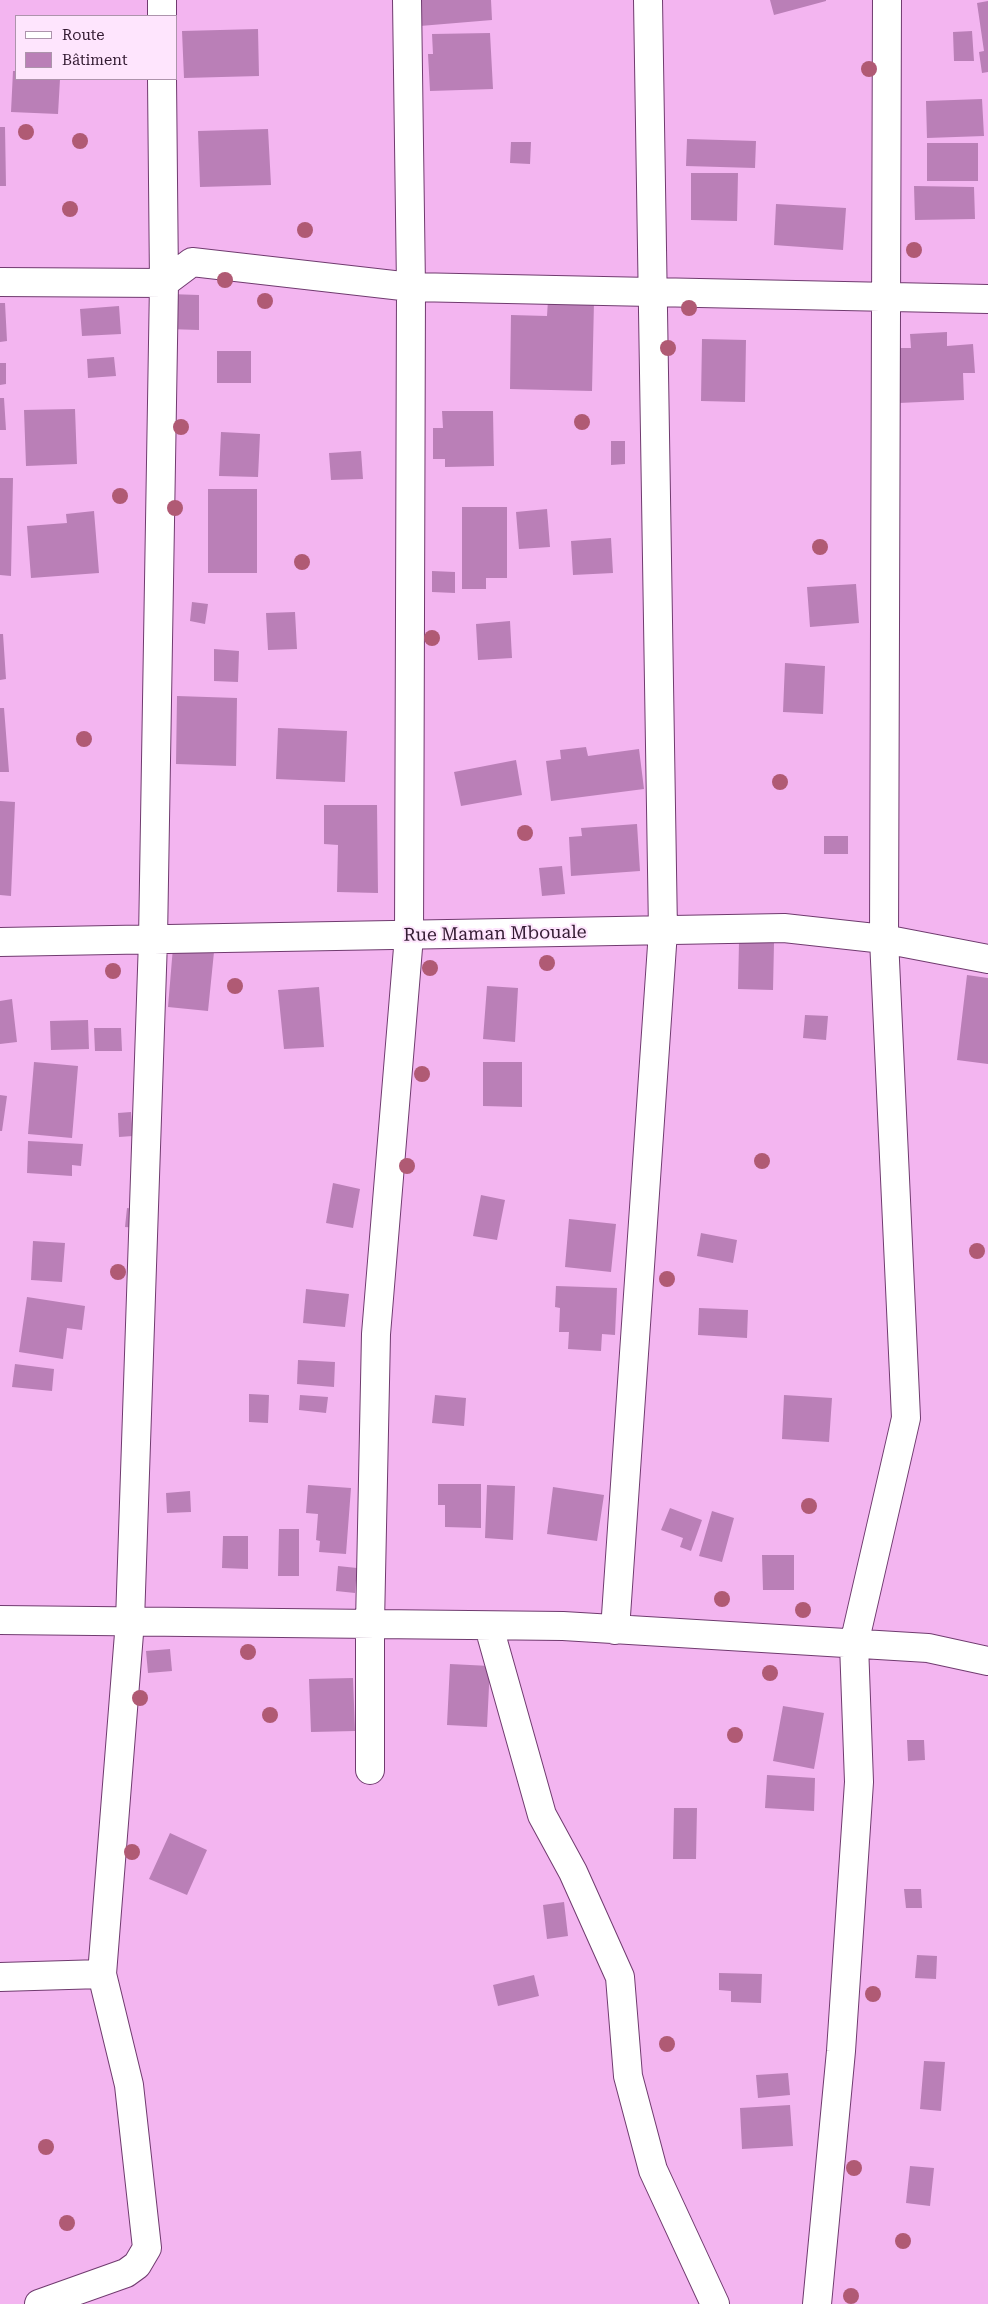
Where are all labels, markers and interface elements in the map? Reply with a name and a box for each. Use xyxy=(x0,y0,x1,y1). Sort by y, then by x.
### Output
legend xyxy=(15,15,178,80)
text: Route xyxy=(62,26,104,44)
text: Bâtiment xyxy=(62,51,128,69)
street label: Rue Maman Mbouale xyxy=(403,922,587,946)

